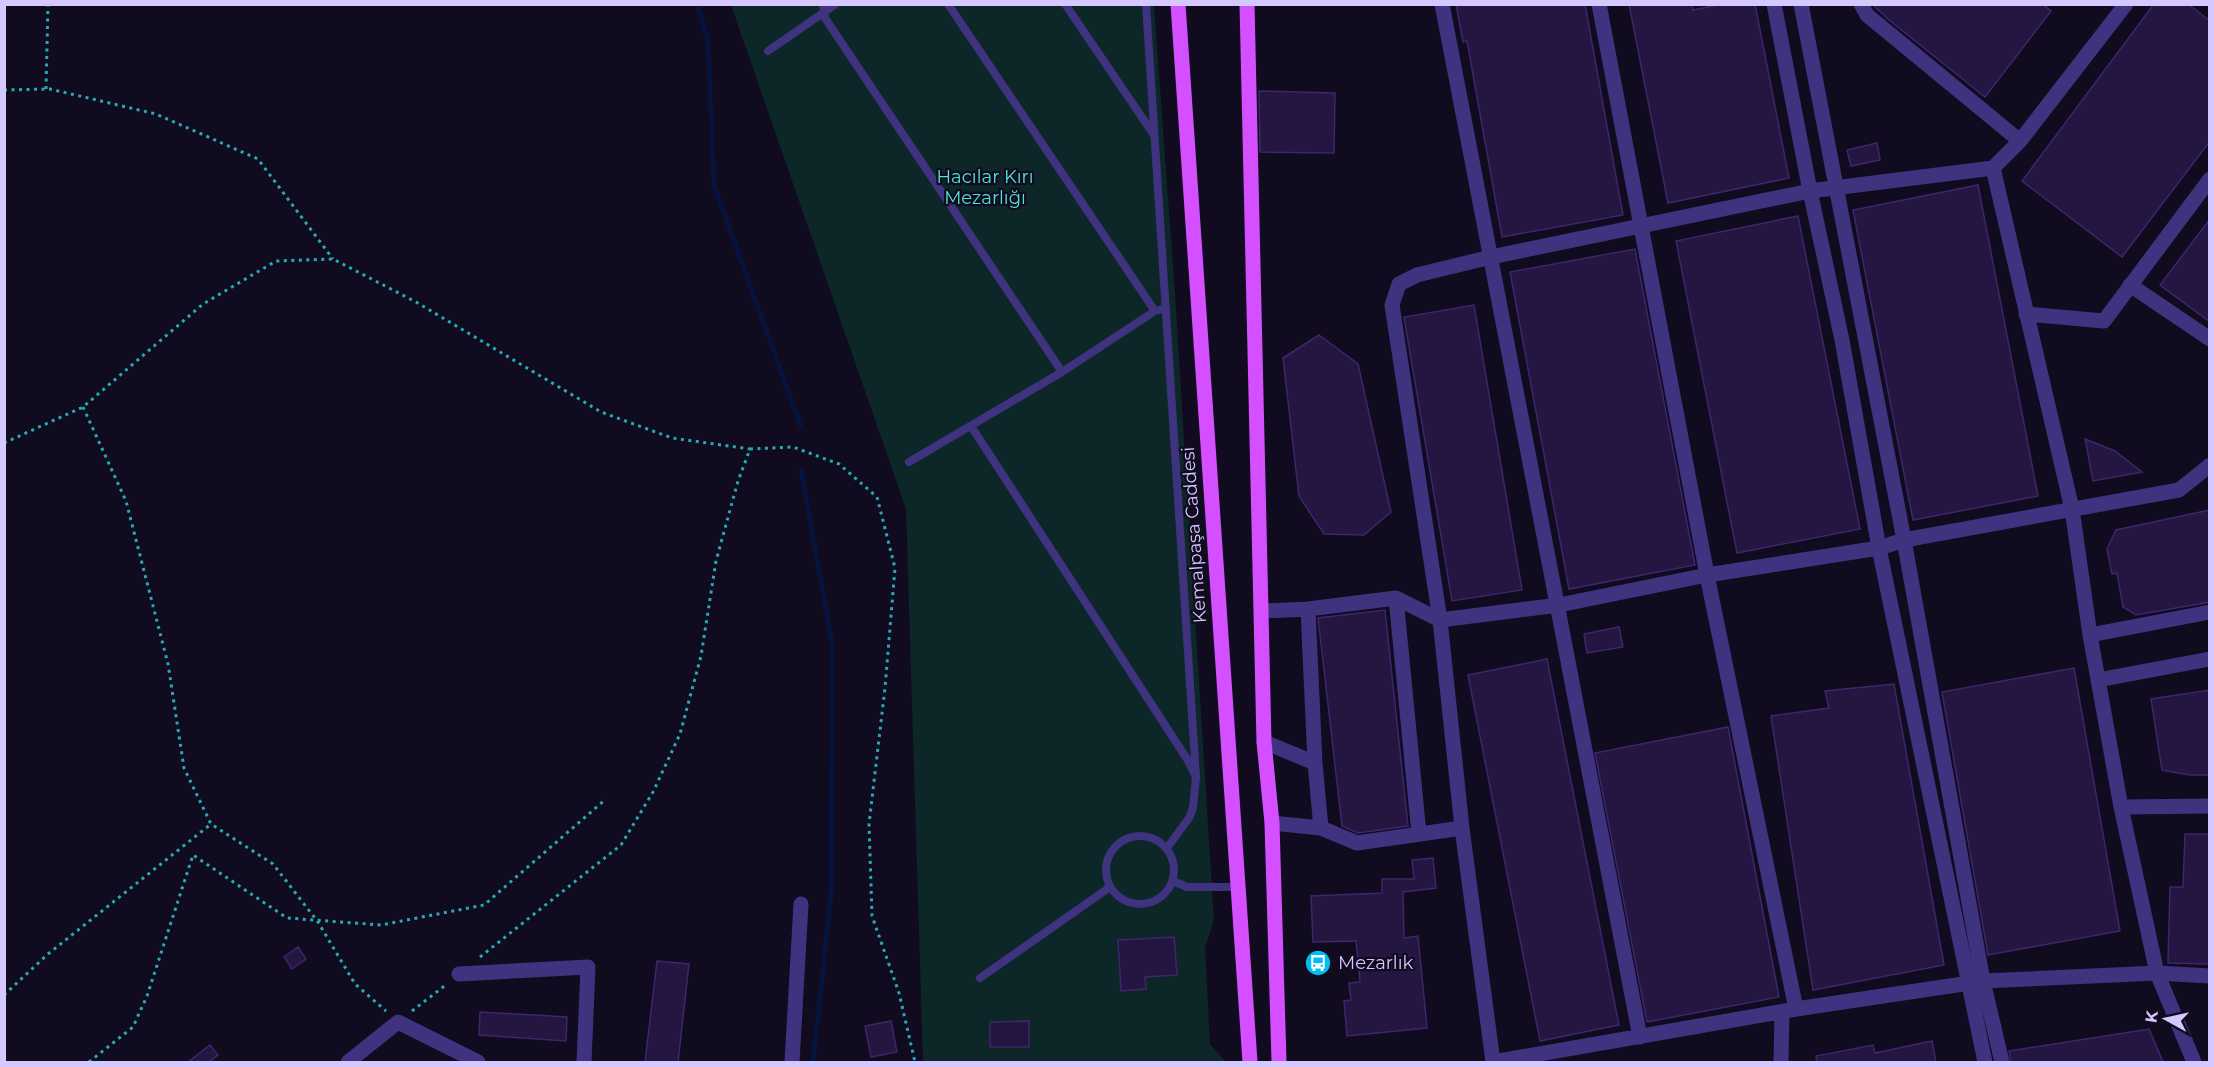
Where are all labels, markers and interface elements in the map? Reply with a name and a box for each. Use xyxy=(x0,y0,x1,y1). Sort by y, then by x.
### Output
park label: Hacılar Kırı Mezarlığı xyxy=(936,166,1034,209)
street label: Kemalpaşa Caddesi xyxy=(1177,446,1211,624)
bus stop icon: Mezarlık xyxy=(1303,948,1333,978)
place label: Mezarlık xyxy=(1338,952,1414,974)
north arrow xyxy=(2136,989,2196,1049)
text: K xyxy=(2141,1009,2162,1024)

